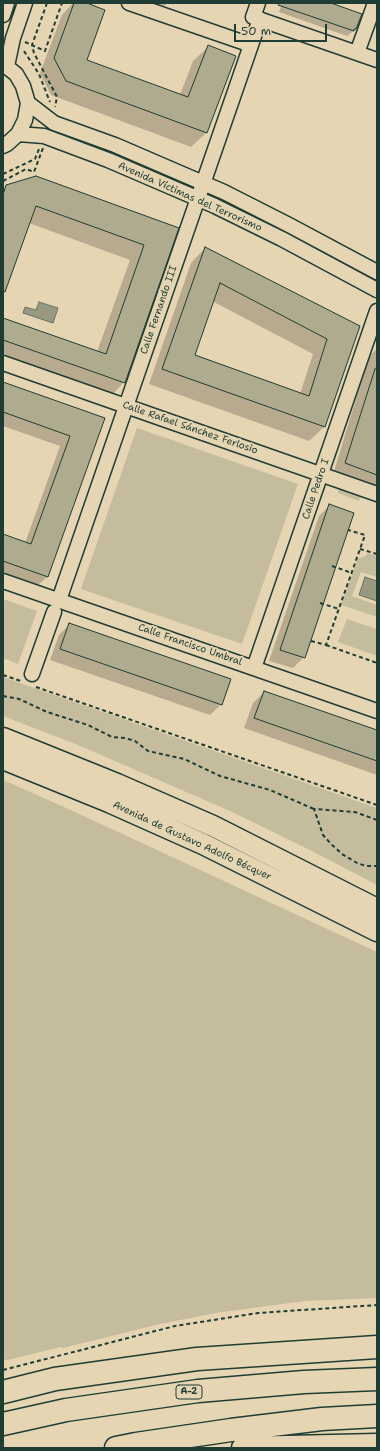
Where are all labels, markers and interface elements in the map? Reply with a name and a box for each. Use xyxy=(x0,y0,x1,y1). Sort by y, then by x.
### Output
scale bar xyxy=(236,16,329,42)
text: 50 m xyxy=(241,23,271,39)
street label: Avenida Víctimas del Terrorismo xyxy=(116,160,264,234)
street label: Calle Fernando III xyxy=(138,264,180,356)
street label: Calle Rafael Sánchez Ferlosio xyxy=(121,399,259,457)
street label: Calle Pedro I xyxy=(300,457,332,521)
street label: Calle Francisco Umbral xyxy=(136,622,244,668)
street label: Avenida de Gustavo Adolfo Bécquer xyxy=(111,799,273,883)
road number: A-2 xyxy=(176,1385,202,1399)

